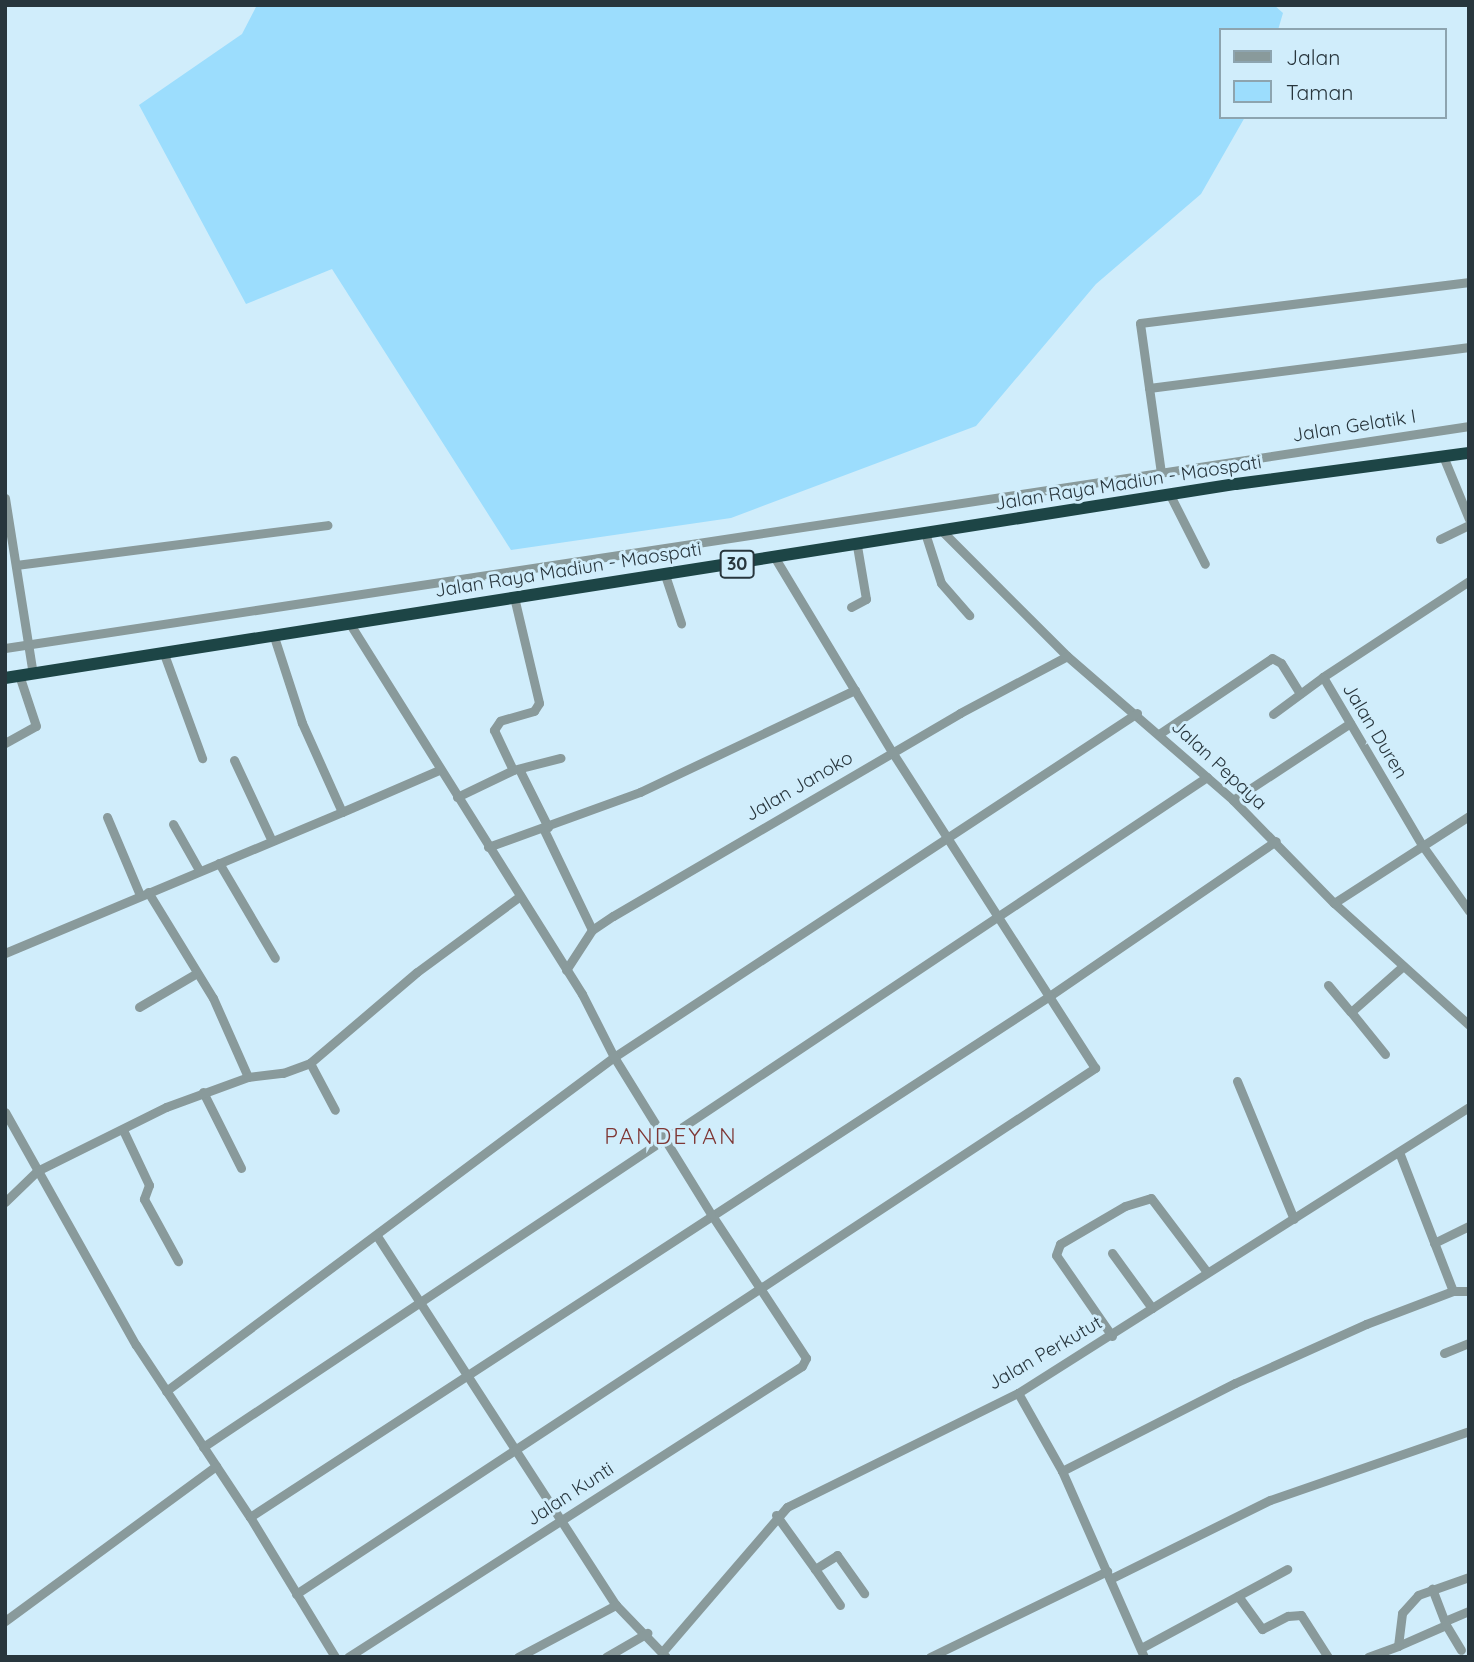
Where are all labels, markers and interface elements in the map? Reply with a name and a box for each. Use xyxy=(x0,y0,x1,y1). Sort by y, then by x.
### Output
legend xyxy=(1218,28,1446,119)
text: Jalan xyxy=(1286,44,1340,70)
text: Taman xyxy=(1286,79,1353,105)
street label: Jalan Gelatik I xyxy=(1291,405,1417,447)
street label: Jalan Raya Madiun - Maospati xyxy=(993,451,1263,515)
street label: Jalan Raya Madiun - Maospati xyxy=(433,538,703,602)
road number: 30 xyxy=(720,550,754,578)
street label: Jalan Duren xyxy=(1338,679,1412,783)
street label: Jalan Pepaya xyxy=(1167,715,1271,815)
street label: Jalan Janoko xyxy=(741,746,857,826)
district label: PANDEYAN xyxy=(605,1122,737,1150)
street label: Jalan Perkutut xyxy=(984,1311,1106,1395)
street label: Jalan Kunti xyxy=(522,1457,618,1531)

